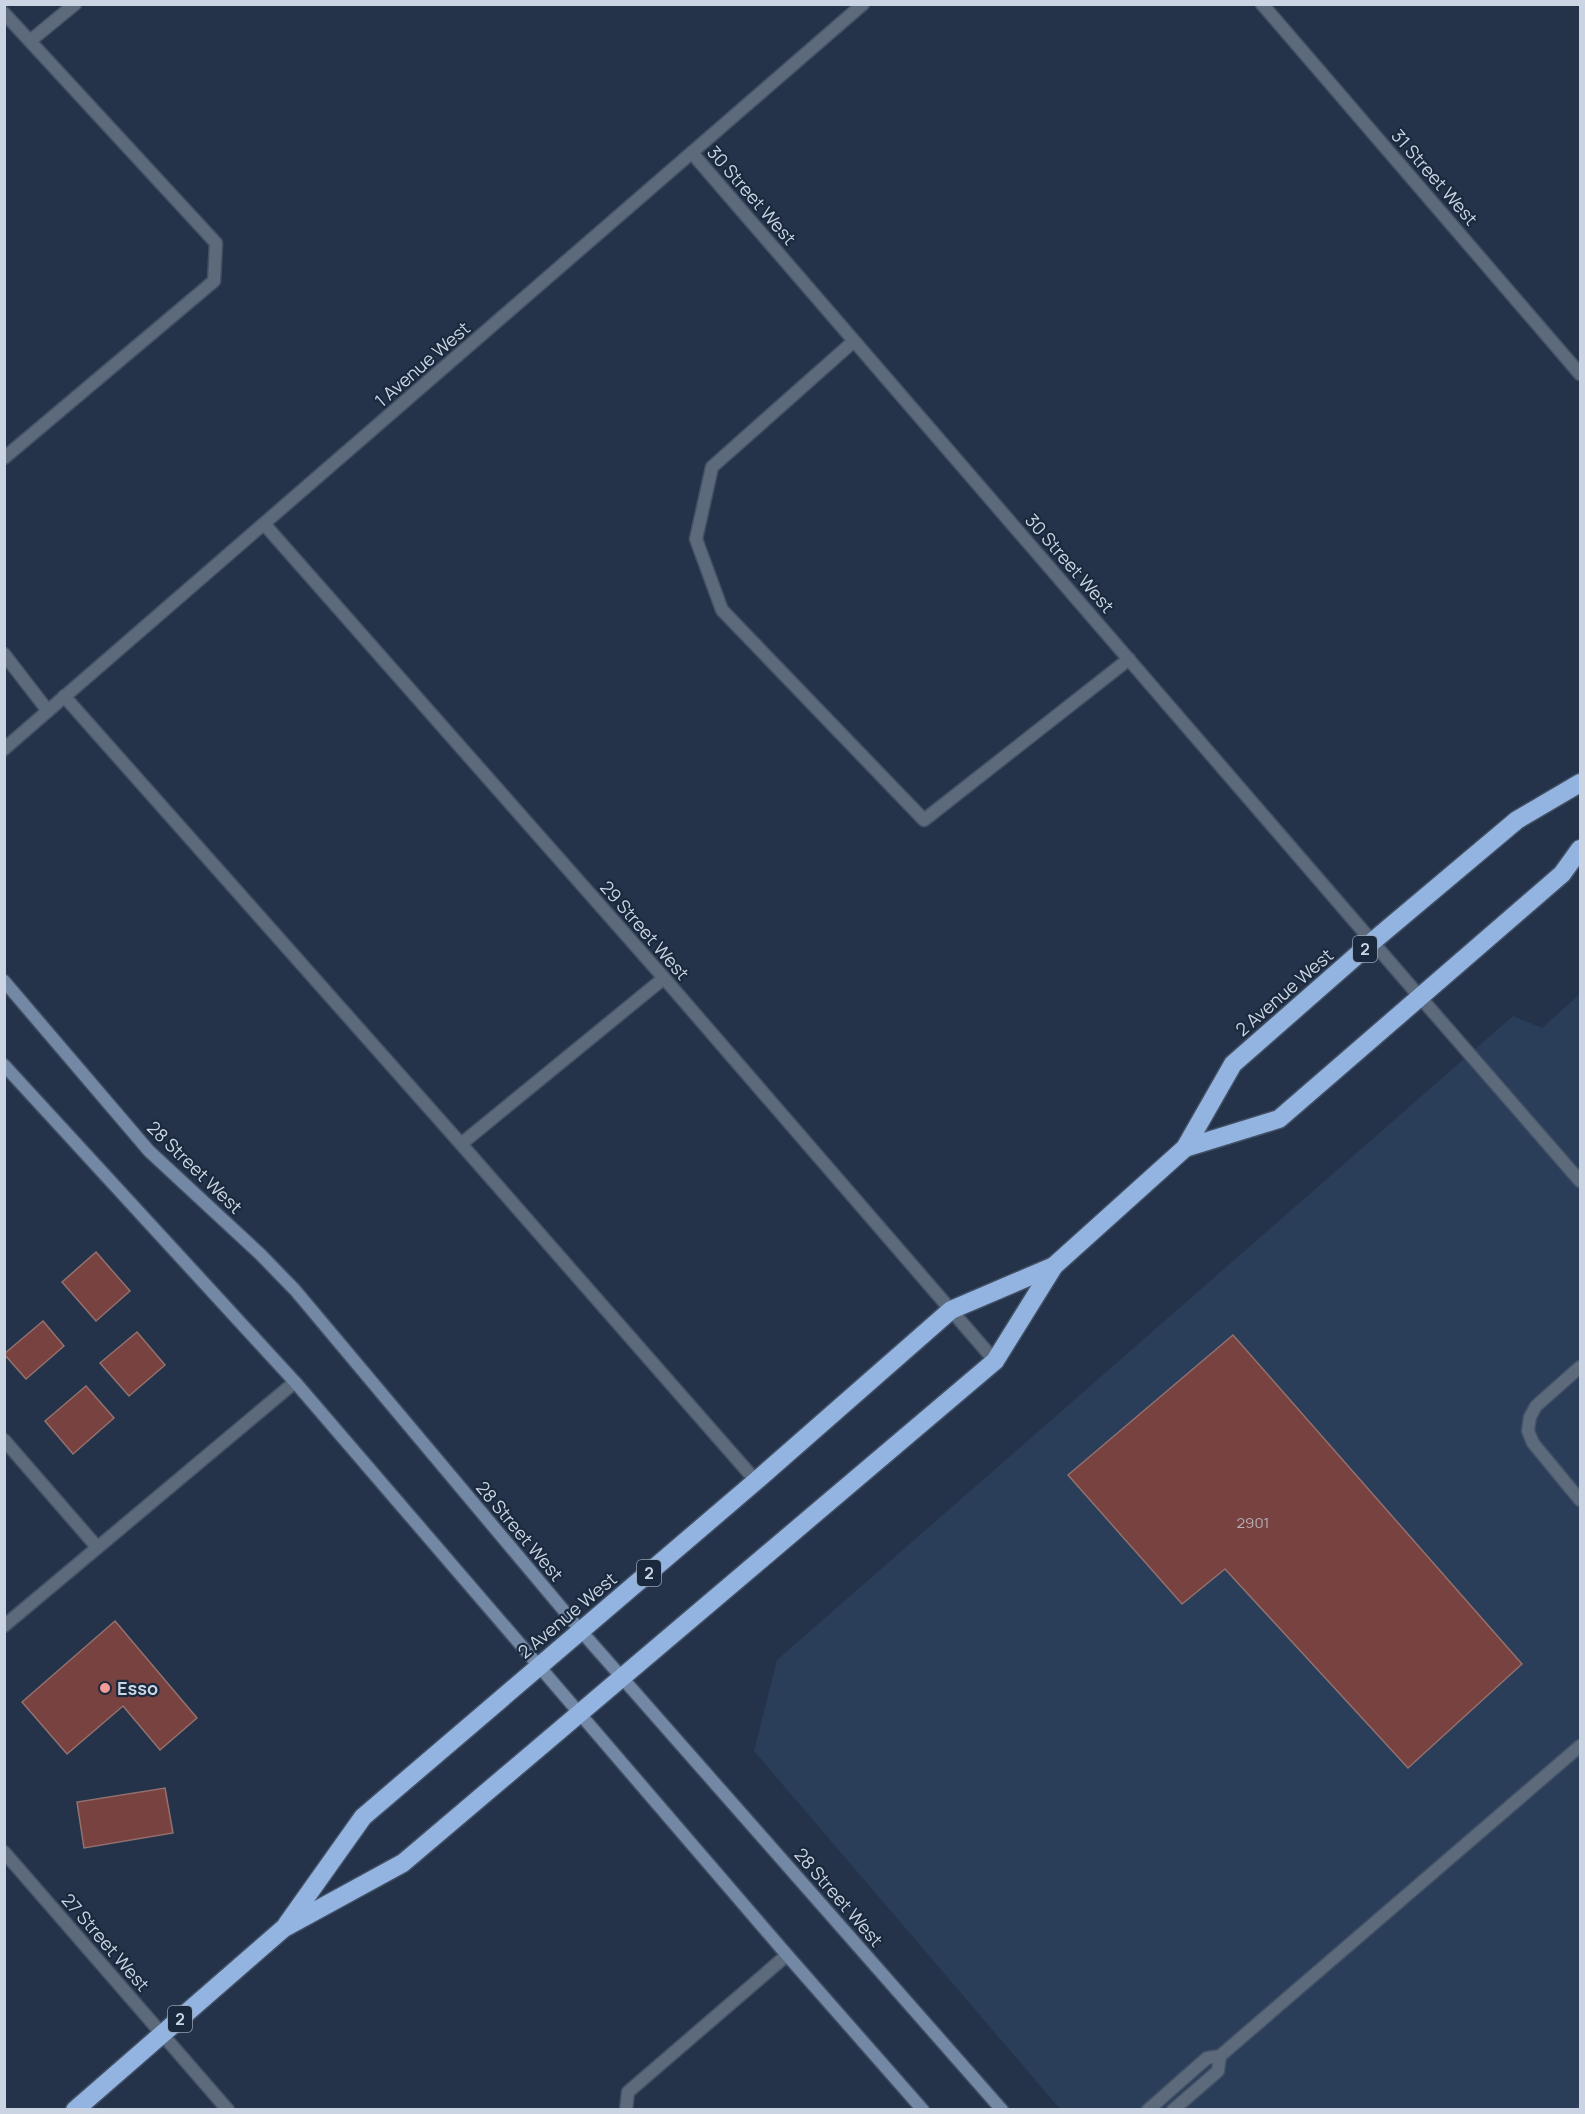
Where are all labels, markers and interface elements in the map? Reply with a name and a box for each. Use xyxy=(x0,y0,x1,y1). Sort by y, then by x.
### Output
street label: 31 Street West xyxy=(1387,124,1483,230)
street label: 30 Street West xyxy=(702,140,802,250)
street label: 1 Avenue West xyxy=(369,316,475,412)
street label: 30 Street West xyxy=(1020,508,1120,618)
street label: 29 Street West xyxy=(595,875,695,985)
road number: 2 xyxy=(1353,936,1377,962)
street label: 2 Avenue West xyxy=(1230,943,1338,1041)
street label: 28 Street West xyxy=(142,1115,248,1219)
street label: 28 Street West xyxy=(471,1476,569,1586)
house number: 2901 xyxy=(1237,1512,1269,1533)
road number: 2 xyxy=(637,1560,661,1586)
street label: 2 Avenue West xyxy=(513,1567,621,1663)
place label: Esso xyxy=(117,1676,158,1700)
marker: Esso xyxy=(98,1681,112,1695)
street label: 28 Street West xyxy=(789,1842,889,1952)
street label: 27 Street West xyxy=(57,1888,155,1996)
road number: 2 xyxy=(168,2006,192,2032)

